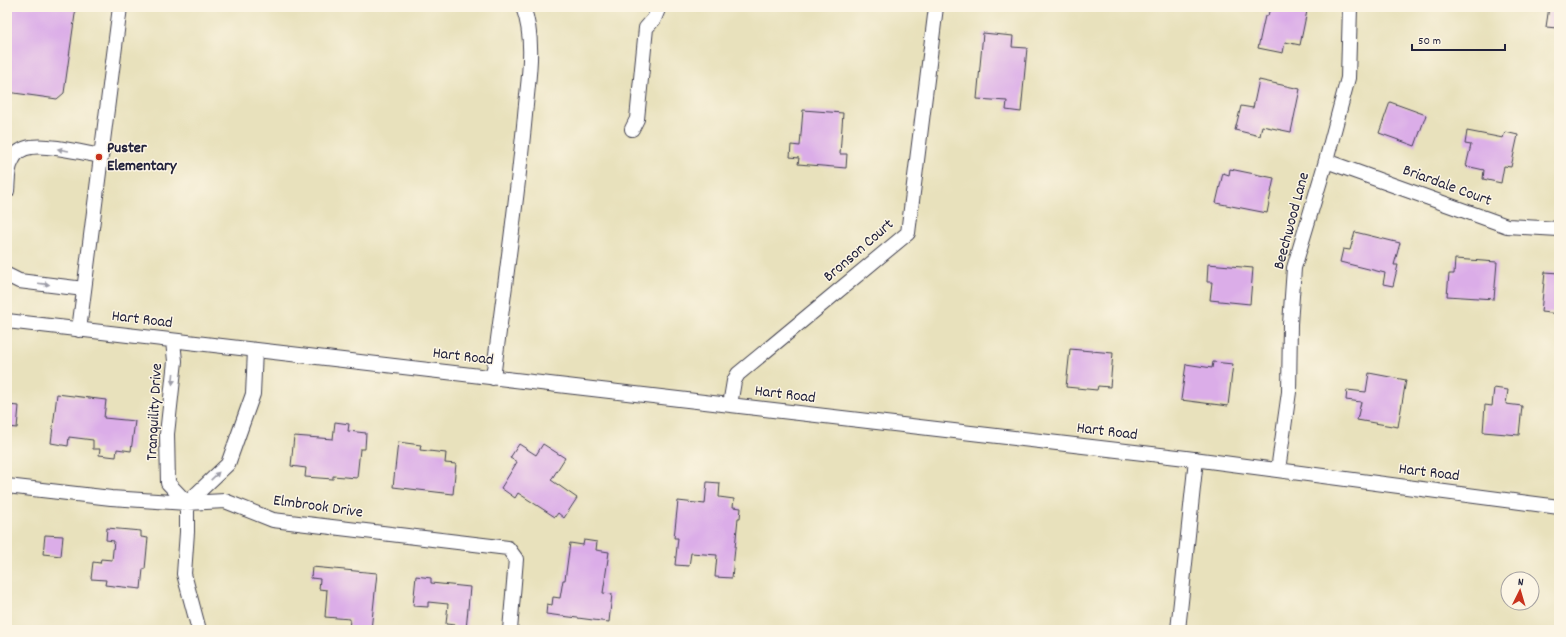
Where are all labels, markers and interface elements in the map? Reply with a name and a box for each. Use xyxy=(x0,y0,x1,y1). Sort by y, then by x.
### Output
scale bar xyxy=(1412,26,1505,52)
text: 50 m xyxy=(1418,33,1441,50)
place label: Puster Elementary xyxy=(107,137,178,178)
one-way arrow xyxy=(57,147,69,153)
marker: Puster Elementary xyxy=(94,152,104,162)
street label: Briardale Court xyxy=(1399,159,1495,213)
street label: Beechwood Lane xyxy=(1268,170,1316,272)
street label: Bronson Court xyxy=(819,214,899,288)
one-way arrow xyxy=(38,281,50,288)
street label: Hart Road xyxy=(110,305,174,335)
street label: Hart Road xyxy=(431,342,495,372)
street label: Tranquility Drive xyxy=(141,363,169,461)
one-way arrow xyxy=(170,373,177,385)
street label: Hart Road xyxy=(753,380,817,410)
street label: Hart Road xyxy=(1075,417,1139,447)
street label: Hart Road xyxy=(1397,458,1461,488)
one-way arrow xyxy=(210,471,220,481)
street label: Elmbrook Drive xyxy=(272,489,364,525)
north arrow xyxy=(1500,571,1540,611)
text: N xyxy=(1517,575,1525,591)

